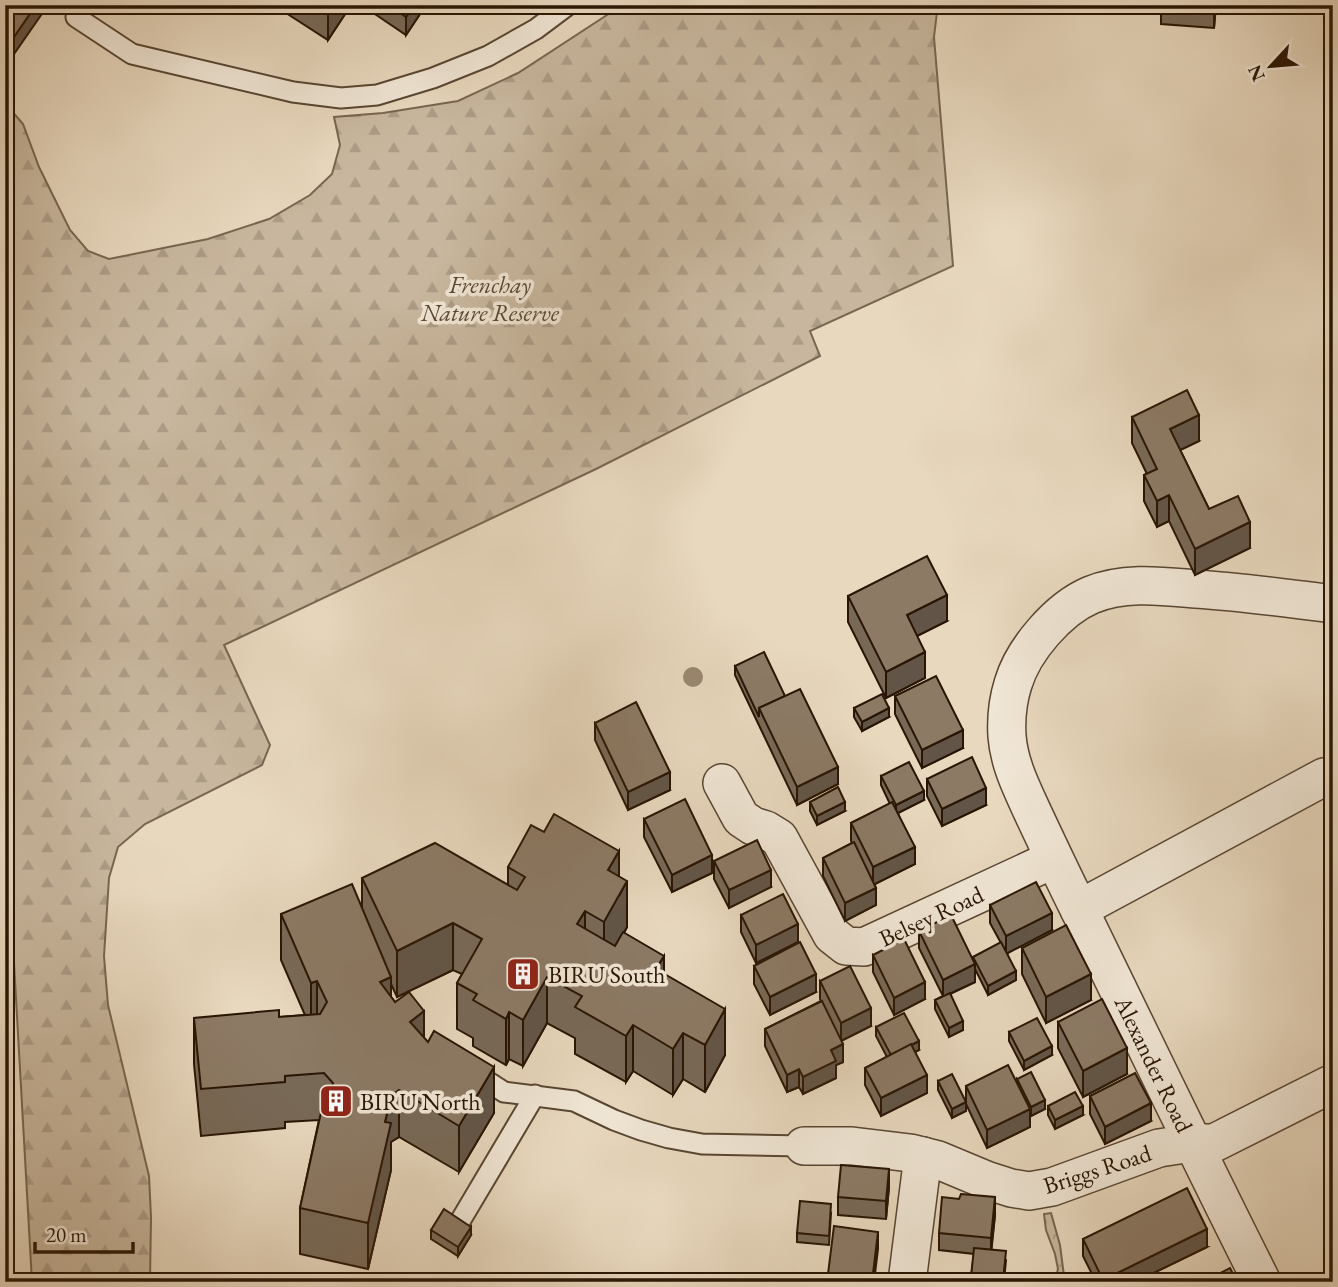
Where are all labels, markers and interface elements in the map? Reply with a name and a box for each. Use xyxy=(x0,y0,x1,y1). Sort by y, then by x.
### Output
north arrow xyxy=(1236,32,1306,102)
text: N xyxy=(1241,60,1271,86)
park label: Frenchay Nature Reserve xyxy=(420,269,560,328)
street label: Belsey Road xyxy=(874,878,989,954)
building icon: BIRU South xyxy=(504,955,542,993)
place label: BIRU South xyxy=(548,959,665,990)
street label: Alexander Road xyxy=(1107,990,1201,1138)
building icon: BIRU North xyxy=(317,1082,355,1120)
place label: BIRU North xyxy=(360,1086,481,1117)
street label: Briggs Road xyxy=(1039,1137,1156,1201)
scale bar xyxy=(35,1210,133,1254)
text: 20 m xyxy=(46,1221,87,1248)

